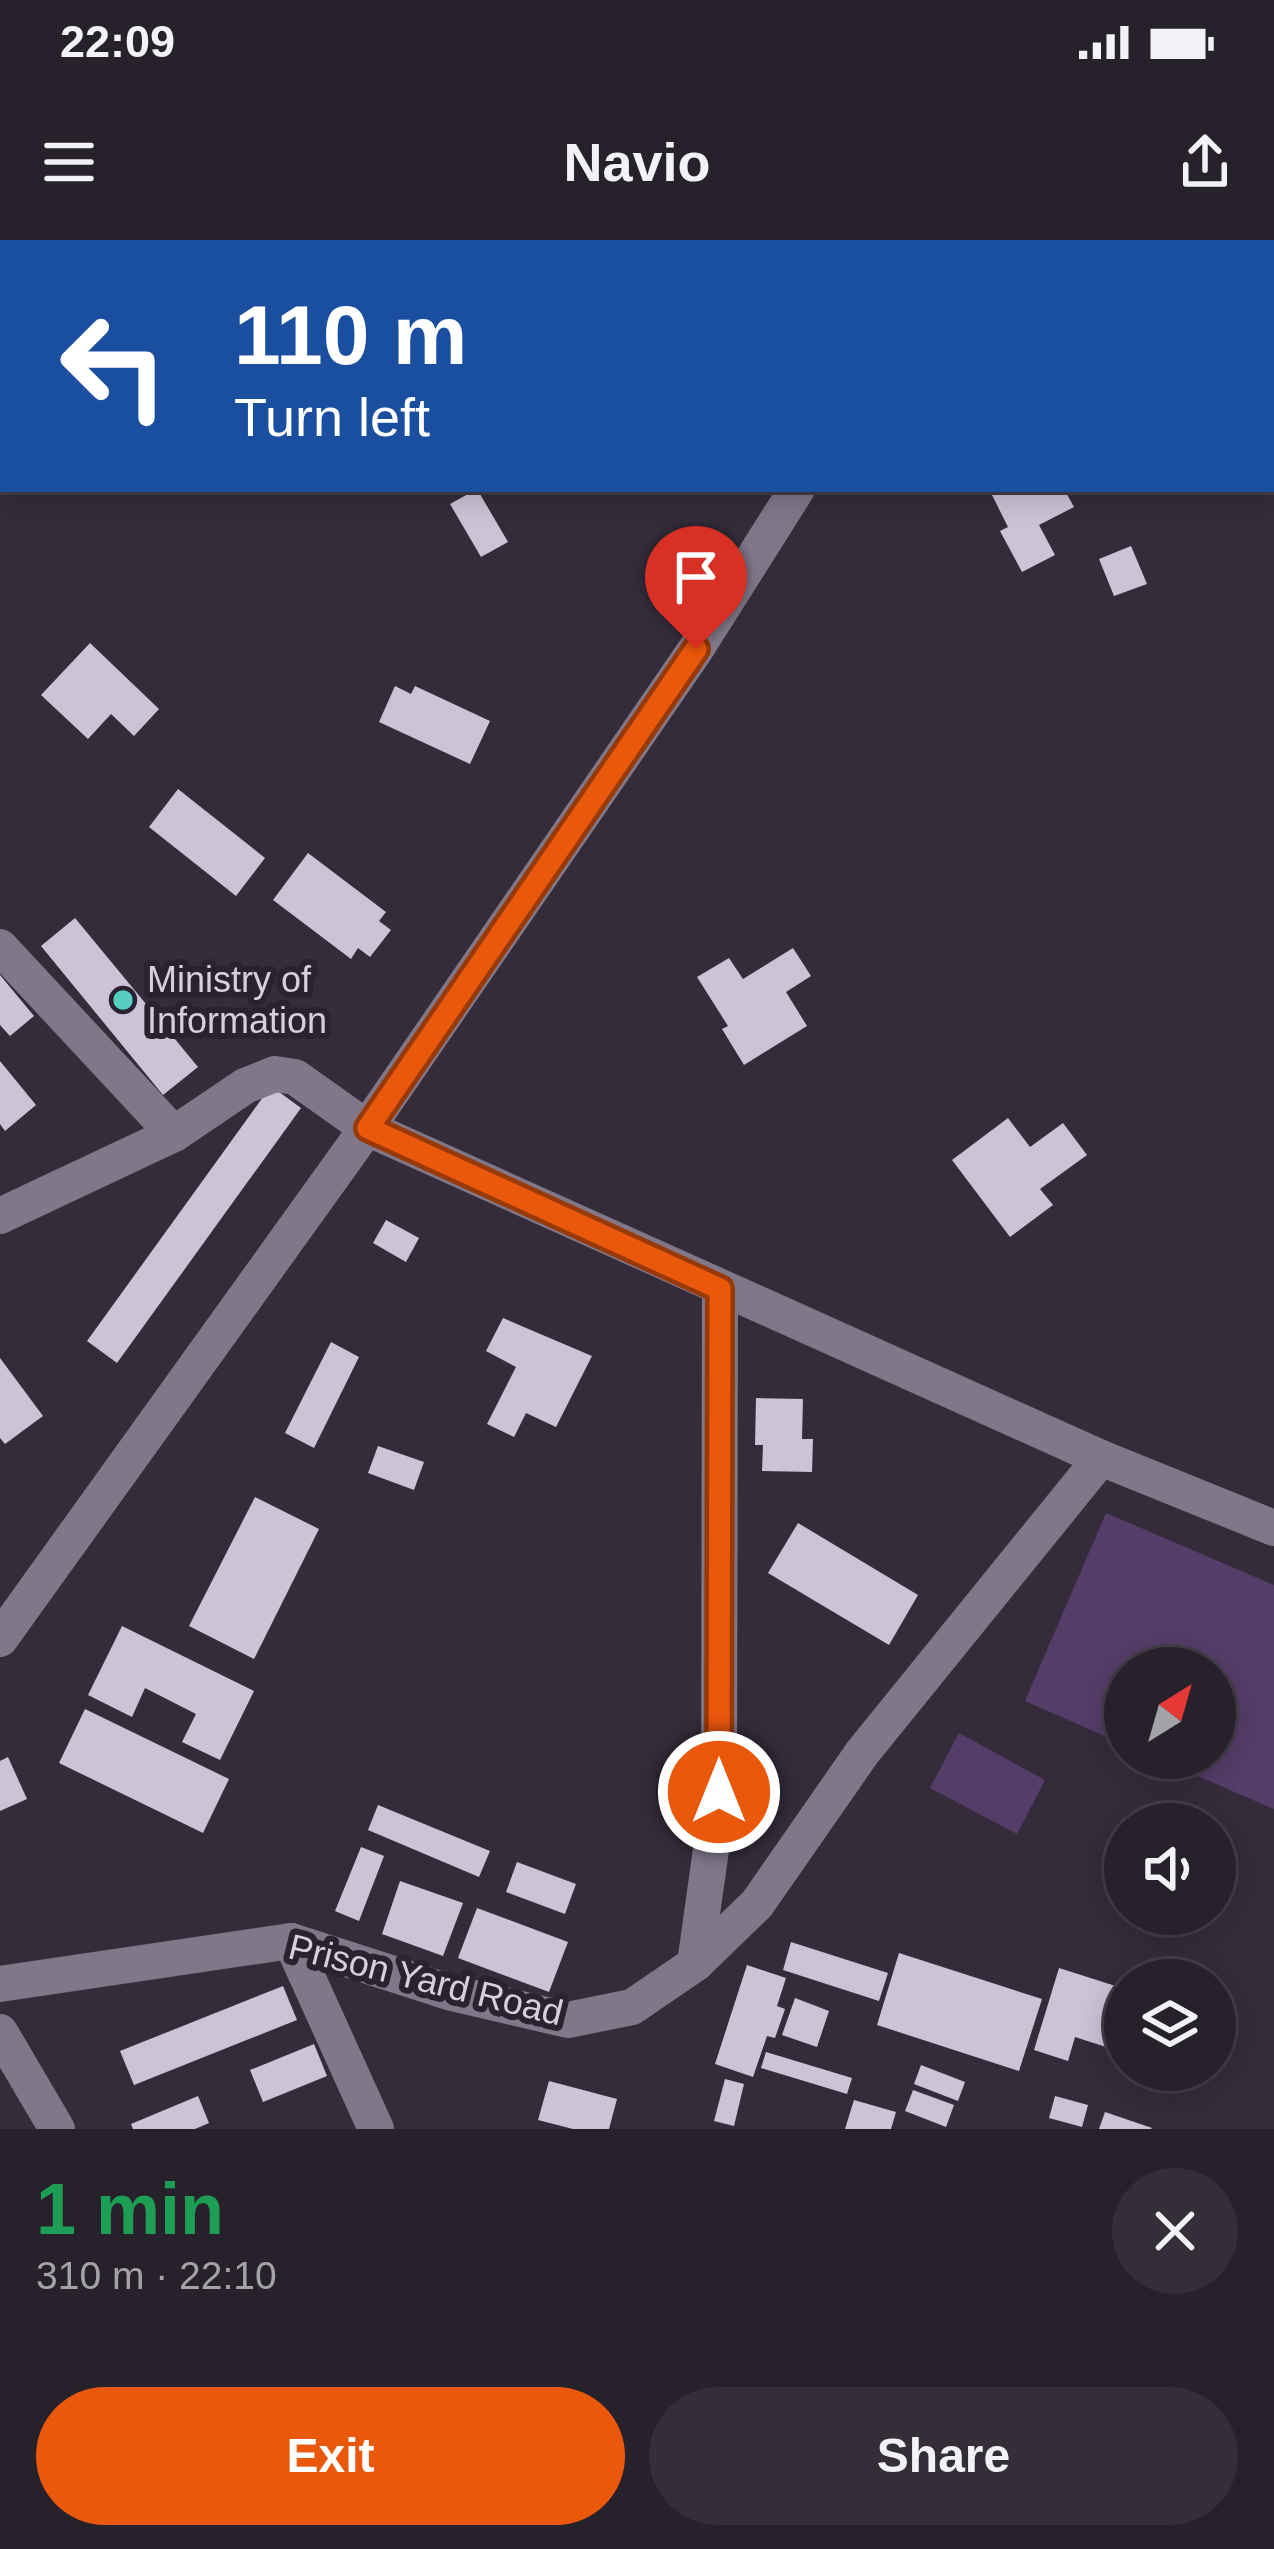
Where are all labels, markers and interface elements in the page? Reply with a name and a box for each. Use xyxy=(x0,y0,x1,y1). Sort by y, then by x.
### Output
text: 22:09 xyxy=(60,16,175,67)
icon: menu xyxy=(36,129,102,195)
icon: share xyxy=(1172,129,1238,195)
text: Navio xyxy=(563,132,711,192)
icon: left xyxy=(36,288,192,444)
text: 110 m xyxy=(234,288,468,382)
text: Turn left xyxy=(234,387,430,447)
pin xyxy=(645,526,747,649)
icon: arrive xyxy=(663,544,729,610)
place label: Ministry of Information xyxy=(147,959,327,1041)
marker: Ministry of Information xyxy=(110,987,136,1013)
north arrow xyxy=(1104,1647,1236,1779)
map controls xyxy=(1104,1647,1236,2091)
position arrow xyxy=(656,1729,782,1855)
button: sound xyxy=(1104,1803,1236,1935)
street label: Prison Yard Road xyxy=(285,1926,567,2033)
button: layers xyxy=(1104,1959,1236,2091)
button: close xyxy=(1112,2168,1238,2294)
text: 1 min xyxy=(36,2169,224,2249)
text: 310 m · 22:10 xyxy=(36,2254,277,2297)
button: Exit xyxy=(36,2387,625,2525)
button: Share xyxy=(649,2387,1238,2525)

